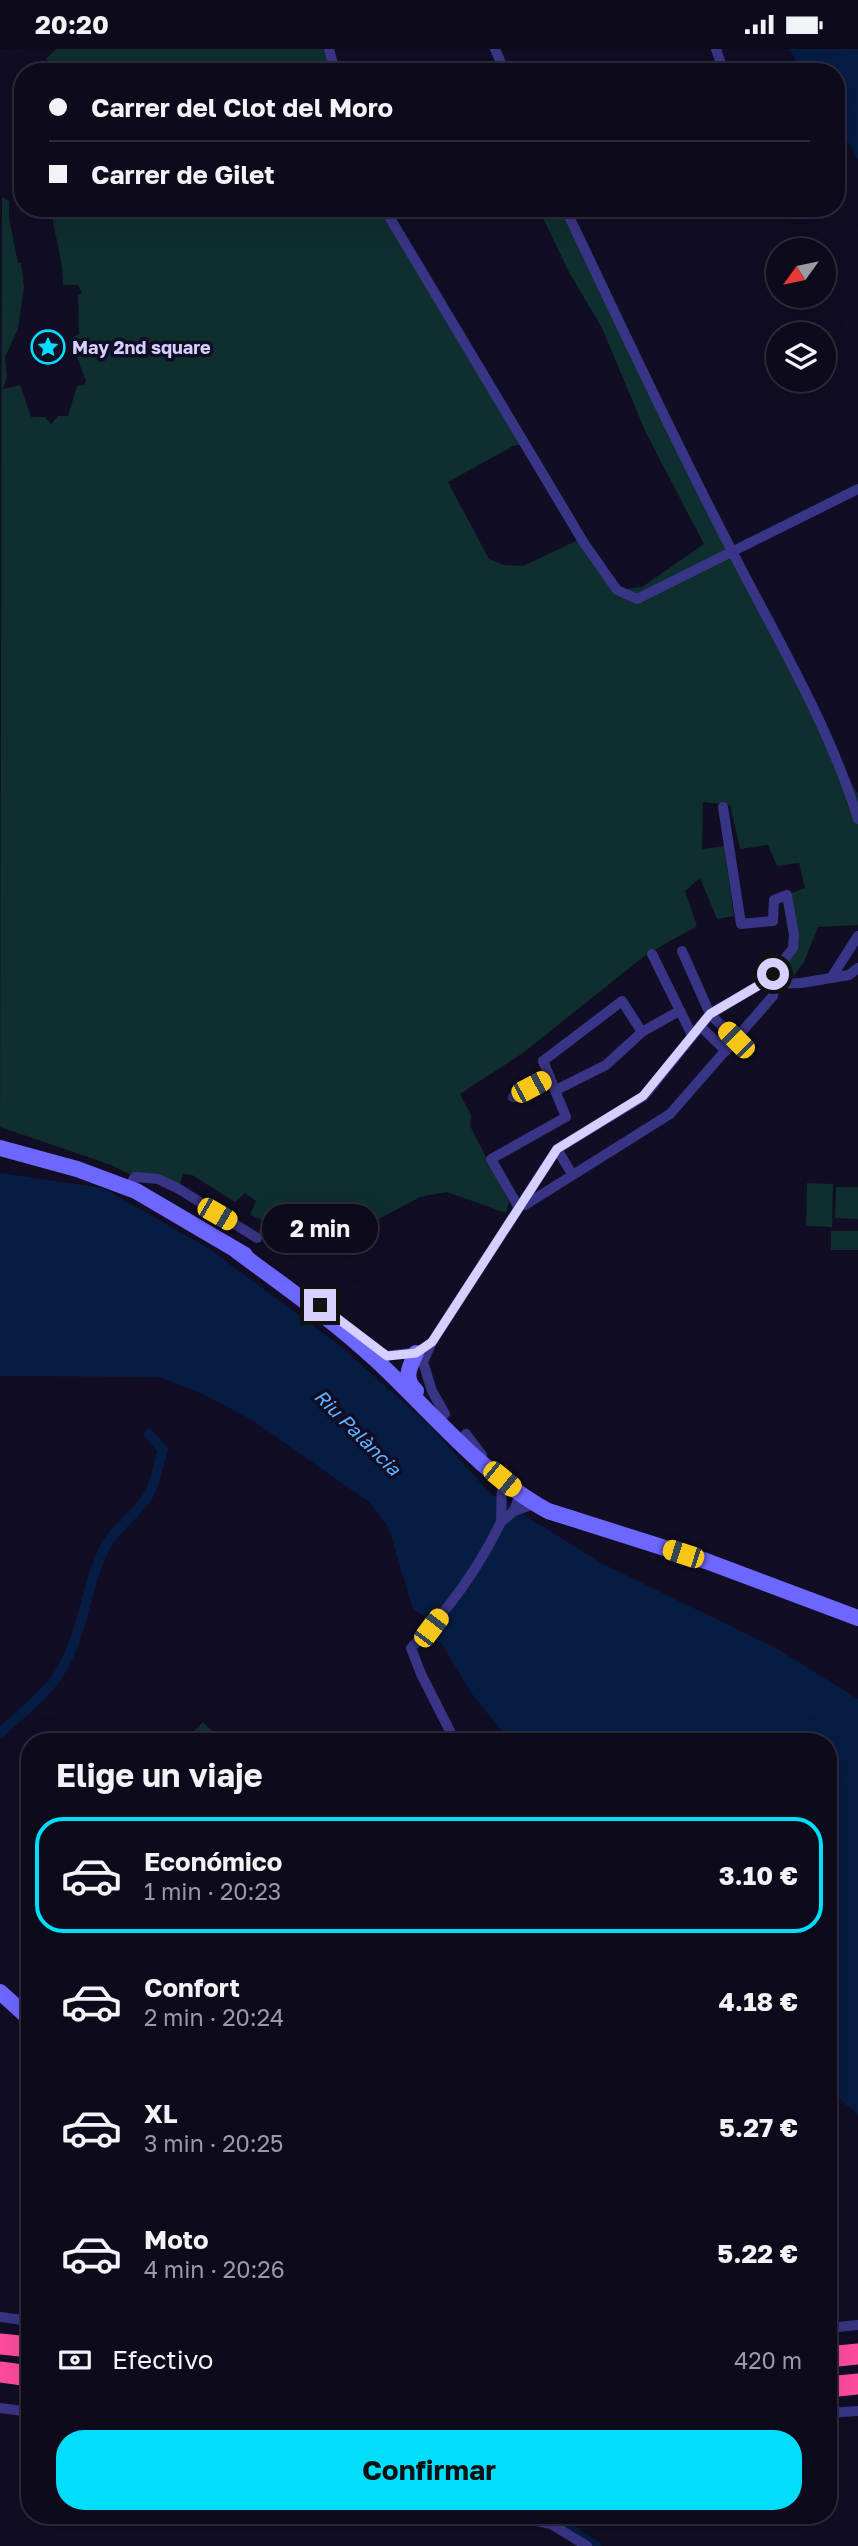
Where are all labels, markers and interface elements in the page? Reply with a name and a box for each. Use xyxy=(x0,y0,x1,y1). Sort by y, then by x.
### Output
text: 20:20 xyxy=(35,9,109,40)
text: Carrer del Clot del Moro xyxy=(91,92,393,123)
text: Carrer de Gilet xyxy=(91,159,275,190)
north arrow xyxy=(766,238,836,308)
map controls xyxy=(766,238,836,392)
button: layers xyxy=(766,322,836,392)
place icon: May 2nd square xyxy=(29,328,67,366)
place label: May 2nd square xyxy=(72,336,211,358)
route start xyxy=(757,958,789,990)
car xyxy=(714,1018,759,1062)
car xyxy=(508,1068,555,1106)
car xyxy=(194,1194,241,1234)
callout: 2 min xyxy=(262,1203,378,1253)
text: 2 min xyxy=(290,1214,350,1242)
route end xyxy=(304,1289,336,1321)
water label: Riu Palància xyxy=(310,1384,407,1481)
car xyxy=(480,1458,525,1500)
car xyxy=(660,1538,707,1570)
car xyxy=(410,1605,453,1651)
text: Elige un viaje xyxy=(56,1756,263,1794)
icon: car xyxy=(60,1844,123,1907)
text: Económico xyxy=(144,1846,282,1877)
text: 3.10 € xyxy=(719,1860,798,1891)
text: 1 min · 20:23 xyxy=(144,1877,281,1905)
icon: car xyxy=(60,1970,123,2033)
text: Confort xyxy=(144,1972,240,2003)
text: 4.18 € xyxy=(719,1986,798,2017)
text: 2 min · 20:24 xyxy=(144,2003,284,2031)
icon: car xyxy=(60,2096,123,2159)
text: XL xyxy=(144,2098,178,2129)
text: 5.27 € xyxy=(719,2112,798,2143)
text: 3 min · 20:25 xyxy=(144,2129,283,2157)
icon: car xyxy=(60,2222,123,2285)
text: Moto xyxy=(144,2224,209,2255)
text: 5.22 € xyxy=(717,2238,798,2269)
text: 4 min · 20:26 xyxy=(144,2255,285,2283)
icon: cash xyxy=(56,2341,94,2379)
text: Efectivo xyxy=(112,2344,213,2375)
text: 420 m xyxy=(734,2346,802,2374)
button: Confirmar xyxy=(56,2430,802,2510)

